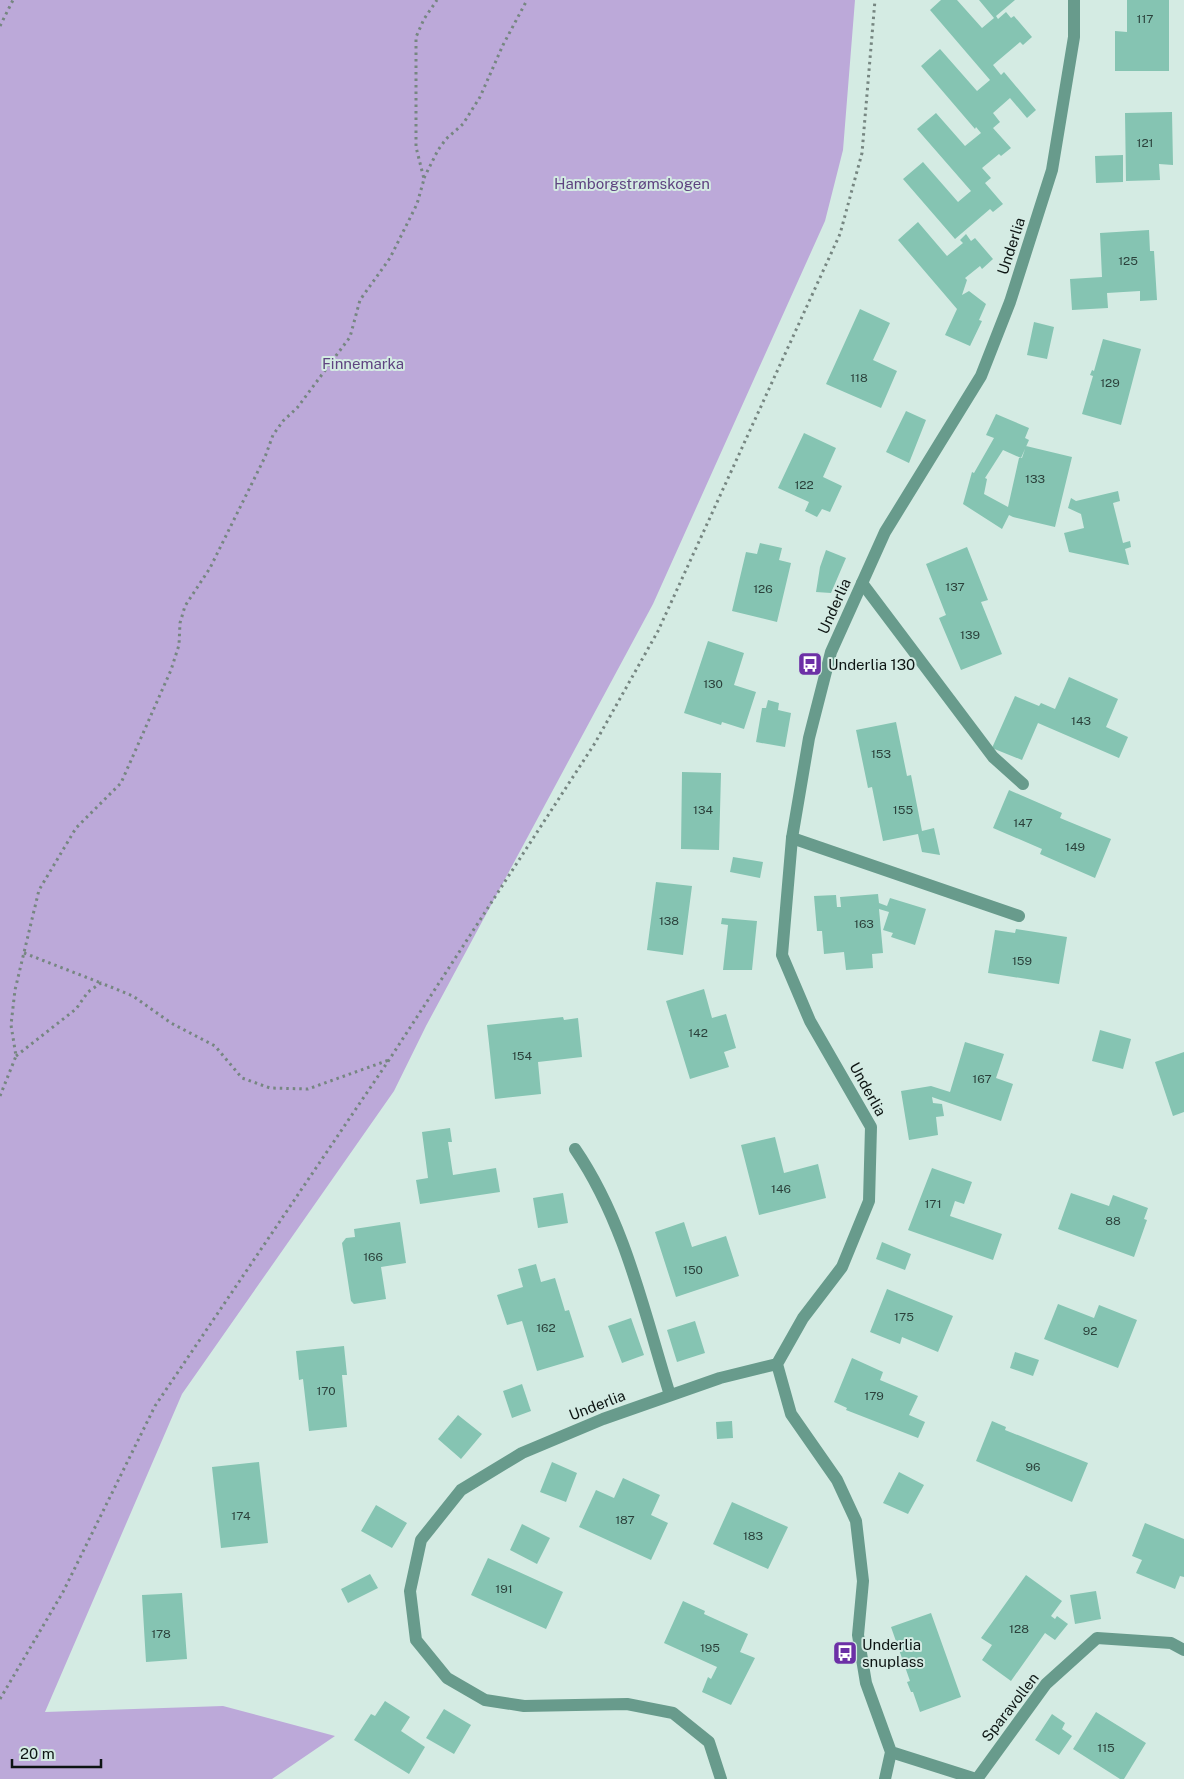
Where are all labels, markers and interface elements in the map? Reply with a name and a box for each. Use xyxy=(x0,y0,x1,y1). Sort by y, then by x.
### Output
house number: 117 xyxy=(1137,12,1153,26)
house number: 121 xyxy=(1137,136,1153,150)
park label: Hamborgstrømskogen xyxy=(554,175,710,192)
street label: Underlia xyxy=(994,215,1028,277)
house number: 125 xyxy=(1118,254,1138,268)
park label: Finnemarka xyxy=(322,355,404,372)
house number: 118 xyxy=(850,371,868,385)
house number: 129 xyxy=(1100,376,1120,390)
house number: 133 xyxy=(1025,472,1045,486)
house number: 122 xyxy=(794,478,814,492)
street label: Underlia xyxy=(814,576,854,636)
house number: 137 xyxy=(945,580,965,594)
house number: 126 xyxy=(753,582,773,596)
house number: 139 xyxy=(960,628,980,642)
bus stop icon: Underlia 130 xyxy=(797,651,823,677)
place label: Underlia 130 xyxy=(828,656,915,673)
house number: 130 xyxy=(703,677,723,691)
house number: 143 xyxy=(1071,714,1091,728)
house number: 153 xyxy=(871,747,891,761)
house number: 134 xyxy=(693,803,713,817)
house number: 155 xyxy=(893,803,913,817)
house number: 147 xyxy=(1013,816,1033,830)
house number: 149 xyxy=(1065,840,1085,854)
house number: 138 xyxy=(659,914,679,928)
house number: 163 xyxy=(854,917,874,931)
house number: 159 xyxy=(1012,954,1032,968)
house number: 142 xyxy=(688,1026,708,1040)
house number: 154 xyxy=(512,1049,533,1063)
street label: Underlia xyxy=(846,1059,890,1119)
house number: 167 xyxy=(972,1072,992,1086)
house number: 146 xyxy=(771,1182,791,1196)
house number: 171 xyxy=(924,1197,942,1211)
house number: 88 xyxy=(1105,1214,1121,1228)
house number: 166 xyxy=(363,1250,383,1264)
house number: 150 xyxy=(683,1263,703,1277)
house number: 175 xyxy=(894,1310,914,1324)
house number: 162 xyxy=(536,1321,556,1335)
house number: 92 xyxy=(1083,1324,1097,1338)
house number: 170 xyxy=(316,1384,336,1398)
street label: Underlia xyxy=(566,1387,628,1423)
house number: 179 xyxy=(864,1389,884,1403)
house number: 96 xyxy=(1026,1460,1040,1474)
house number: 174 xyxy=(231,1509,251,1523)
house number: 187 xyxy=(615,1513,635,1527)
house number: 183 xyxy=(743,1529,763,1543)
house number: 191 xyxy=(495,1582,513,1596)
house number: 128 xyxy=(1009,1622,1029,1636)
house number: 178 xyxy=(151,1627,171,1641)
place label: Underlia snuplass xyxy=(862,1636,924,1670)
bus stop icon: Underlia snuplass xyxy=(832,1640,858,1666)
house number: 195 xyxy=(700,1641,720,1655)
street label: Sparavollen xyxy=(978,1669,1042,1745)
scale bar xyxy=(12,1736,101,1768)
house number: 115 xyxy=(1097,1741,1115,1755)
text: 20 m xyxy=(20,1745,55,1762)

